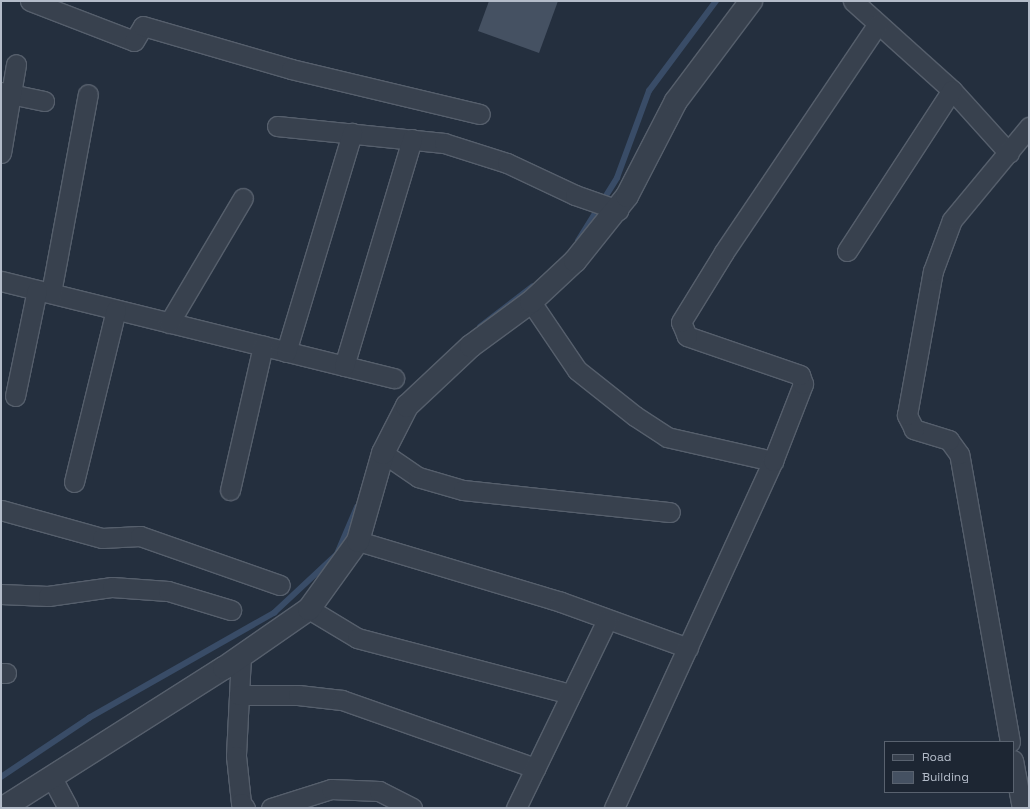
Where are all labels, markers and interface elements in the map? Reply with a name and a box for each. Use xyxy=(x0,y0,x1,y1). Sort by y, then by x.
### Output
legend xyxy=(884,741,1014,793)
text: Road xyxy=(922,749,951,765)
text: Building xyxy=(922,769,969,785)

